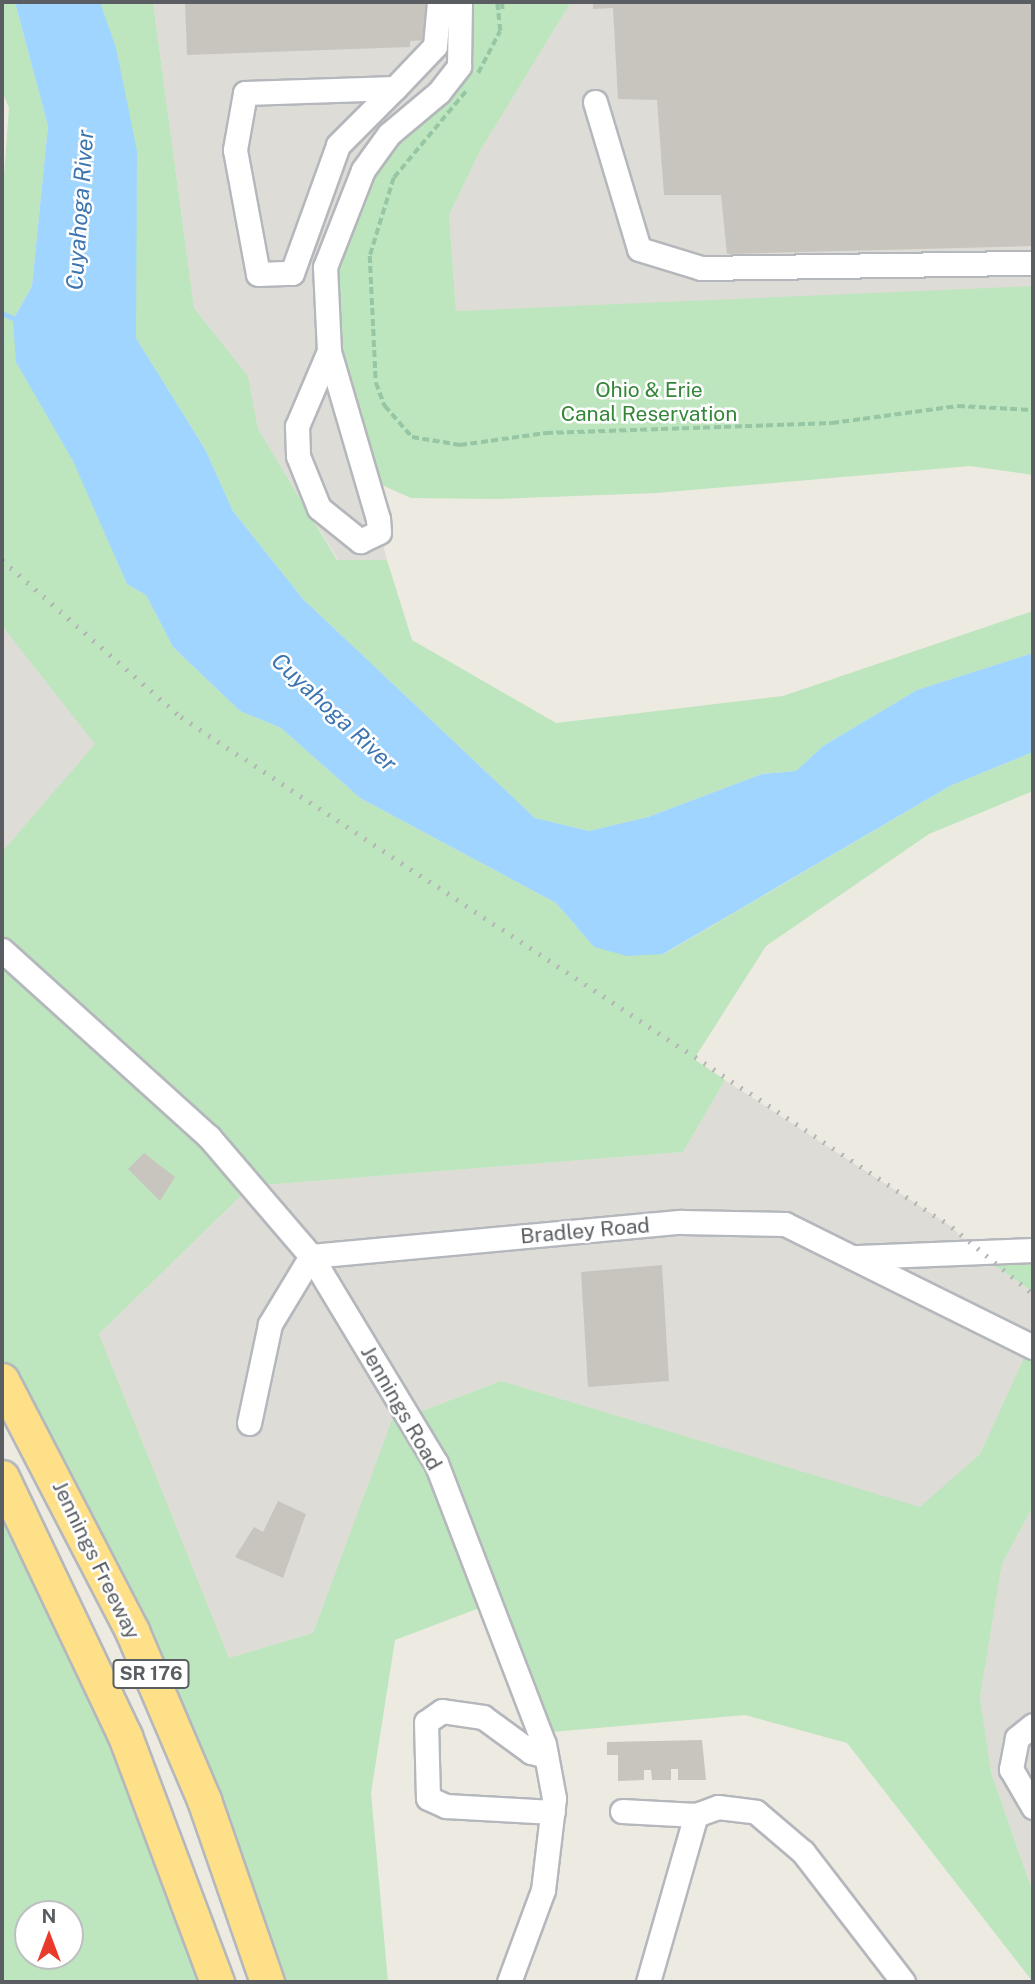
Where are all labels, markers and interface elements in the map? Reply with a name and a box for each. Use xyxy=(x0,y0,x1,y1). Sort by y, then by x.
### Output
water label: Cuyahoga River xyxy=(61,129,99,291)
park label: Ohio & Erie Canal Reservation xyxy=(561,377,737,427)
water label: Cuyahoga River xyxy=(266,647,402,777)
street label: Bradley Road xyxy=(519,1213,651,1249)
street label: Jennings Road xyxy=(355,1341,447,1475)
street label: Jennings Freeway xyxy=(47,1477,145,1643)
road number: SR 176 xyxy=(111,1658,191,1690)
north arrow xyxy=(14,1900,84,1970)
text: N xyxy=(42,1905,56,1927)

